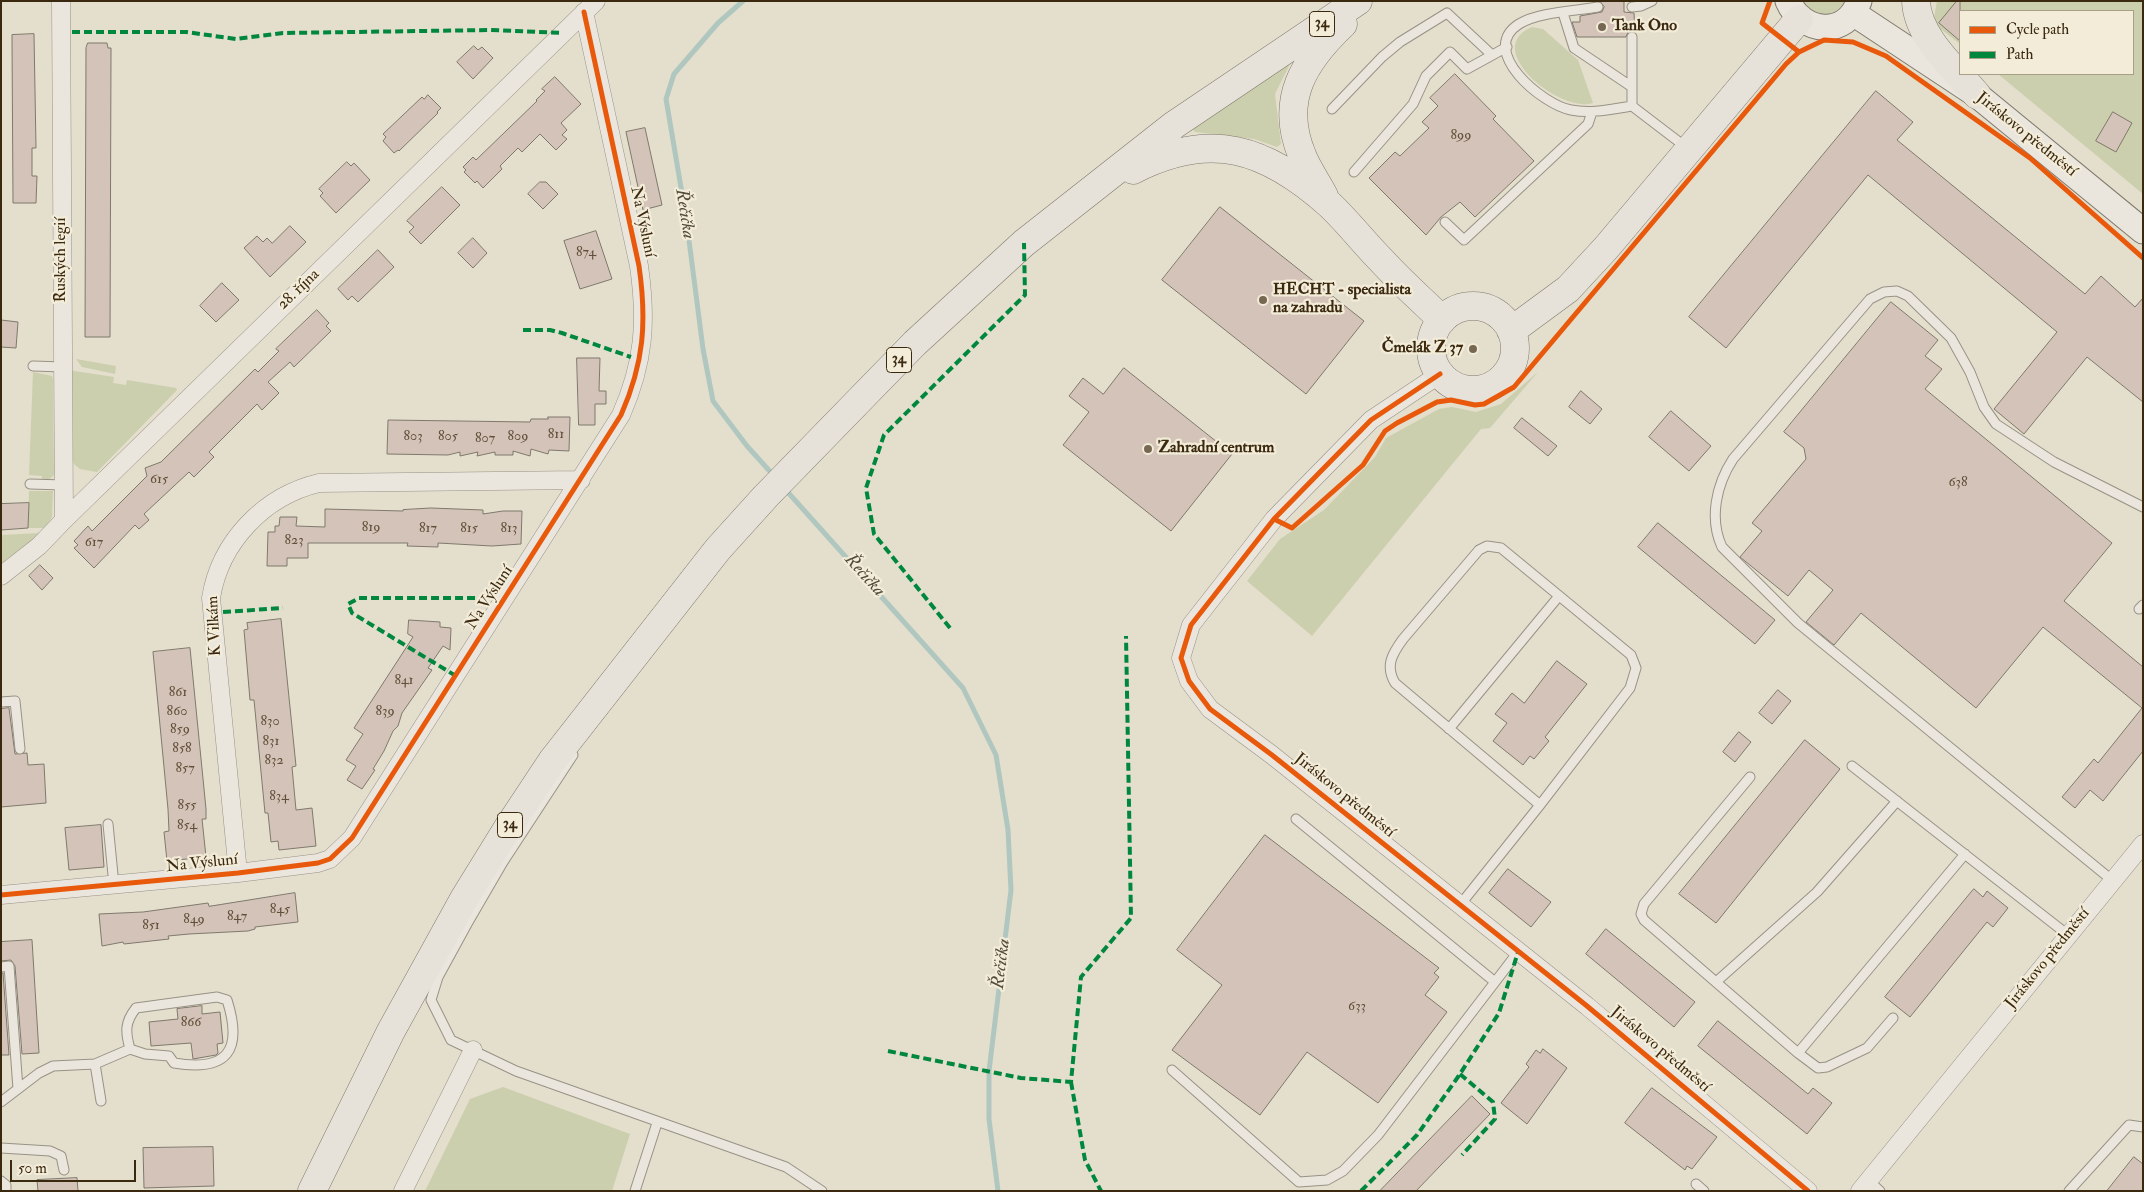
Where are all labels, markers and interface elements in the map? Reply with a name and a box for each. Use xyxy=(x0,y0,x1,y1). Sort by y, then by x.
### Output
legend xyxy=(1959,10,2134,75)
road number: 34 xyxy=(1310,12,1334,36)
place label: Tank Ono xyxy=(1612,17,1677,37)
text: Cycle path xyxy=(2006,20,2069,39)
marker: Tank Ono xyxy=(1596,21,1608,33)
text: Path xyxy=(2006,45,2033,64)
street label: Jiráskovo předměstí xyxy=(1972,89,2080,181)
house number: 899 xyxy=(1451,128,1471,144)
street label: Na Výsluní xyxy=(625,185,659,259)
water label: Řečička xyxy=(669,187,699,241)
street label: Ruských legií xyxy=(52,218,72,302)
house number: 874 xyxy=(576,245,596,261)
street label: 28. října xyxy=(274,265,324,315)
place label: HECHT - specialista na zahradu xyxy=(1273,281,1411,319)
marker: HECHT - specialista na zahradu xyxy=(1257,294,1269,306)
place label: Čmelák Z 37 xyxy=(1382,339,1463,359)
marker: Čmelák Z 37 xyxy=(1467,343,1479,355)
road number: 34 xyxy=(886,348,912,372)
house number: 811 xyxy=(548,427,564,443)
house number: 803 xyxy=(403,429,423,445)
house number: 805 xyxy=(438,429,458,445)
house number: 809 xyxy=(508,429,528,445)
house number: 807 xyxy=(475,431,495,447)
place label: Zahradní centrum xyxy=(1158,439,1274,459)
marker: Zahradní centrum xyxy=(1142,443,1154,455)
house number: 615 xyxy=(150,472,168,488)
house number: 638 xyxy=(1949,475,1967,491)
house number: 819 xyxy=(362,520,380,536)
house number: 817 xyxy=(419,521,437,537)
house number: 815 xyxy=(460,521,478,537)
house number: 813 xyxy=(501,521,517,537)
house number: 823 xyxy=(284,533,304,549)
house number: 617 xyxy=(85,535,103,551)
water label: Řečička xyxy=(839,550,889,602)
street label: Na Výsluní xyxy=(462,563,518,633)
street label: K Vilkám xyxy=(204,595,226,657)
house number: 841 xyxy=(394,673,414,689)
house number: 861 xyxy=(169,685,187,701)
house number: 860 xyxy=(167,704,187,720)
house number: 839 xyxy=(375,704,395,720)
house number: 830 xyxy=(260,714,280,730)
house number: 859 xyxy=(170,722,190,738)
house number: 831 xyxy=(263,734,279,750)
house number: 858 xyxy=(172,741,192,757)
street label: Jiráskovo předměstí xyxy=(1290,750,1398,842)
house number: 832 xyxy=(264,753,284,769)
house number: 857 xyxy=(175,761,195,777)
house number: 834 xyxy=(269,789,289,805)
house number: 855 xyxy=(178,798,196,814)
road number: 34 xyxy=(498,812,522,838)
house number: 854 xyxy=(177,818,197,834)
street label: Na Výsluní xyxy=(165,851,239,877)
house number: 845 xyxy=(270,902,290,918)
street label: Jiráskovo předměstí xyxy=(2002,905,2094,1013)
house number: 847 xyxy=(227,909,247,925)
house number: 849 xyxy=(183,912,205,928)
house number: 851 xyxy=(142,918,160,934)
water label: Řečička xyxy=(988,938,1016,990)
house number: 633 xyxy=(1348,999,1366,1015)
street label: Jiráskovo předměstí xyxy=(1606,1003,1714,1097)
house number: 866 xyxy=(181,1015,201,1031)
scale bar xyxy=(12,1150,139,1182)
text: 50 m xyxy=(18,1159,47,1178)

